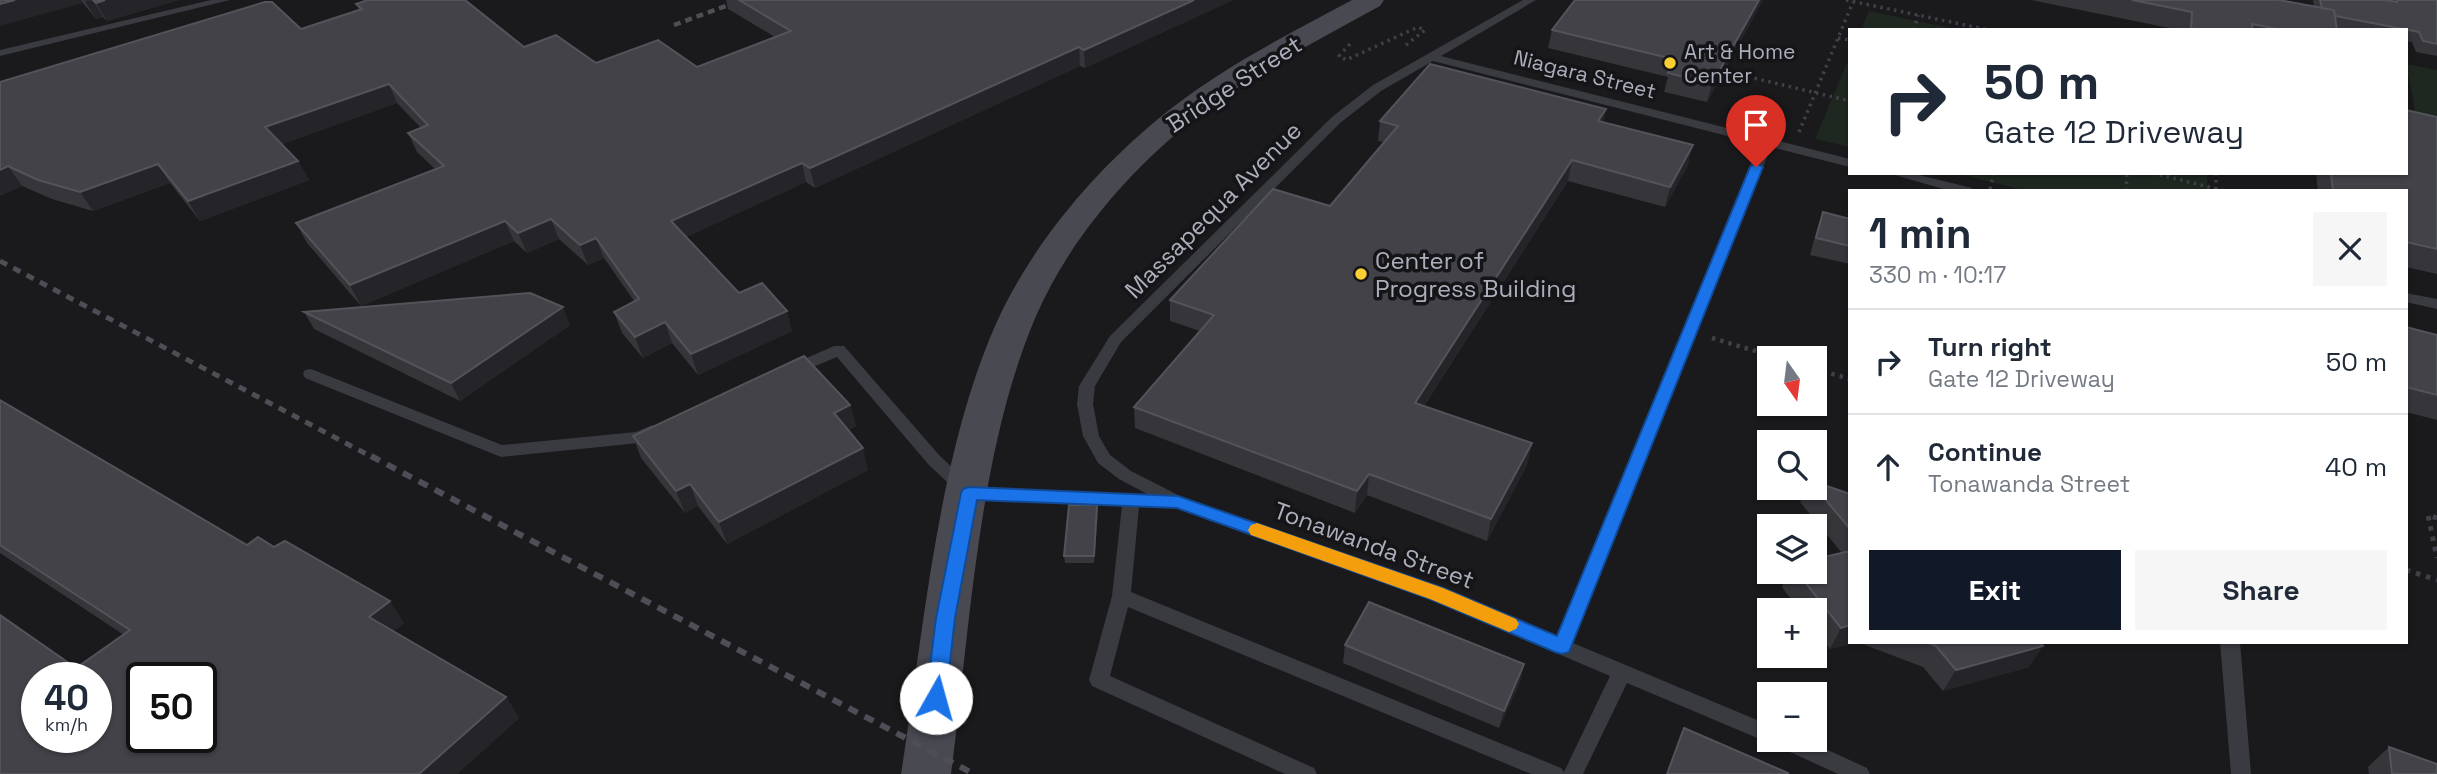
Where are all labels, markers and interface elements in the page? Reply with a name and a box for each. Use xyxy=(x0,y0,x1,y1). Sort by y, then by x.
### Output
street label: Bridge Street xyxy=(1160,29,1308,139)
place label: Art & Home Center xyxy=(1684,38,1796,89)
street label: Niagara Street xyxy=(1511,43,1659,105)
text: 50 m xyxy=(1984,51,2099,113)
marker: Art & Home Center xyxy=(1662,55,1678,71)
icon: right xyxy=(1869,56,1960,147)
pin xyxy=(1726,95,1786,167)
icon: arrive xyxy=(1737,106,1775,144)
text: Gate 12 Driveway xyxy=(1984,112,2244,152)
street label: Massapequa Avenue xyxy=(1118,115,1308,305)
text: 1 min xyxy=(1869,207,1972,260)
button: close xyxy=(2313,212,2387,286)
place label: Center of Progress Building xyxy=(1375,245,1576,304)
text: 330 m · 10:17 xyxy=(1869,260,2006,290)
marker: Center of Progress Building xyxy=(1353,266,1369,282)
text: Turn right xyxy=(1928,330,2052,364)
icon: right xyxy=(1869,343,1907,381)
text: 50 m xyxy=(2326,345,2387,379)
north arrow xyxy=(1757,346,1827,416)
map controls xyxy=(1757,346,1827,752)
text: Gate 12 Driveway xyxy=(1928,364,2115,394)
button: search xyxy=(1757,430,1827,500)
text: Continue xyxy=(1928,435,2042,469)
icon: ahead xyxy=(1869,448,1907,486)
text: 40 m xyxy=(2325,450,2387,484)
text: Tonawanda Street xyxy=(1928,469,2130,499)
street label: Tonawanda Street xyxy=(1270,494,1478,596)
button: layers xyxy=(1757,514,1827,584)
button: Exit xyxy=(1869,550,2121,630)
button: Share xyxy=(2135,550,2387,630)
button: + xyxy=(1757,598,1827,668)
position arrow xyxy=(899,661,973,735)
speed limit sign: 50 xyxy=(126,662,217,753)
text: 40 xyxy=(44,676,89,720)
button: − xyxy=(1757,682,1827,752)
text: km/h xyxy=(45,713,88,736)

